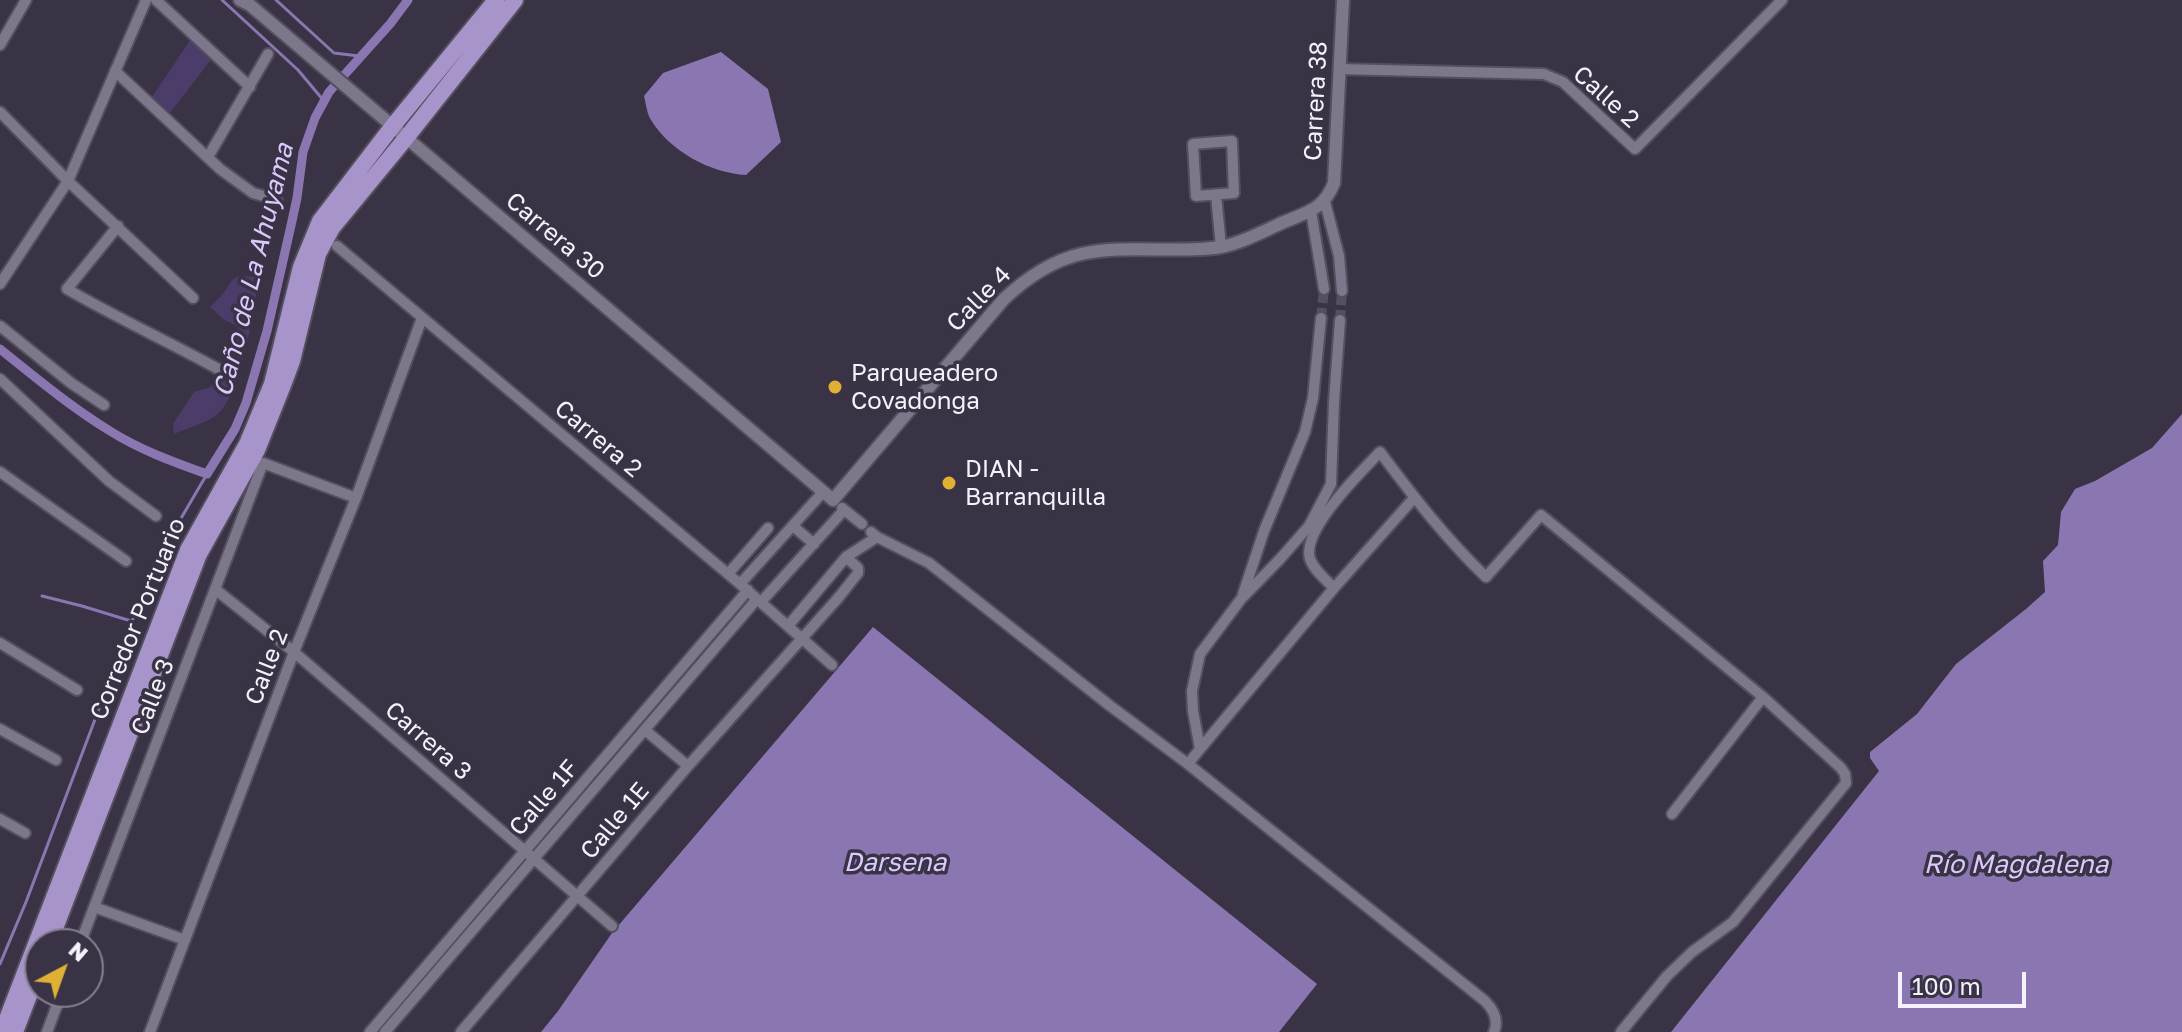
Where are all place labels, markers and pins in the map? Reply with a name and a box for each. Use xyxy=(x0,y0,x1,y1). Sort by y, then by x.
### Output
place label: Parqueadero Covadonga xyxy=(851,359,998,415)
marker: Parqueadero Covadonga xyxy=(826,378,844,396)
place label: DIAN - Barranquilla xyxy=(965,455,1106,511)
marker: DIAN - Barranquilla xyxy=(940,474,958,492)

